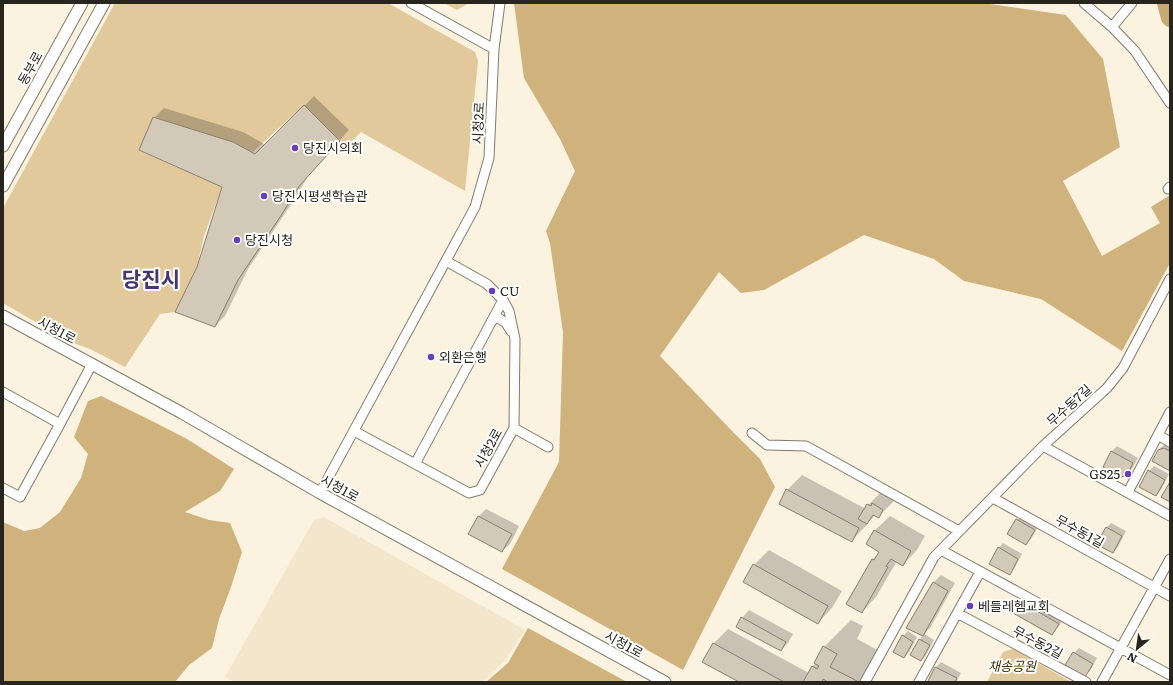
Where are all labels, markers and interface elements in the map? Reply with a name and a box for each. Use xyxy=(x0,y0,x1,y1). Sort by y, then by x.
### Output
street label: 동부로 xyxy=(13,47,47,88)
street label: 시청2로 xyxy=(467,101,488,145)
place label: 당진시의회 xyxy=(303,138,363,157)
marker: 당진시의회 xyxy=(290,143,300,153)
place label: 당진시평생학습관 xyxy=(272,186,368,205)
marker: 당진시평생학습관 xyxy=(259,191,269,201)
place label: 당진시청 xyxy=(245,230,293,249)
marker: 당진시청 xyxy=(232,235,242,245)
district label: 당진시 xyxy=(122,262,180,293)
place label: CU xyxy=(500,281,520,300)
marker: CU xyxy=(487,286,497,296)
street label: 시청1로 xyxy=(35,312,80,348)
place label: 외환은행 xyxy=(439,347,487,366)
marker: 외환은행 xyxy=(426,352,436,362)
street label: 무수동7길 xyxy=(1042,379,1095,430)
street label: 시청2로 xyxy=(469,425,506,471)
place label: GS25 xyxy=(1089,464,1120,483)
street label: 시청1로 xyxy=(318,469,363,506)
marker: GS25 xyxy=(1123,469,1133,479)
street label: 무수동1길 xyxy=(1052,509,1108,552)
place label: 베들레헴교회 xyxy=(978,596,1050,615)
marker: 베들레헴교회 xyxy=(965,601,975,611)
street label: 무수동2길 xyxy=(1010,620,1067,663)
street label: 시청1로 xyxy=(602,625,647,662)
north arrow xyxy=(1117,629,1157,669)
text: N xyxy=(1124,649,1140,668)
park label: 채송공원 xyxy=(988,656,1037,675)

